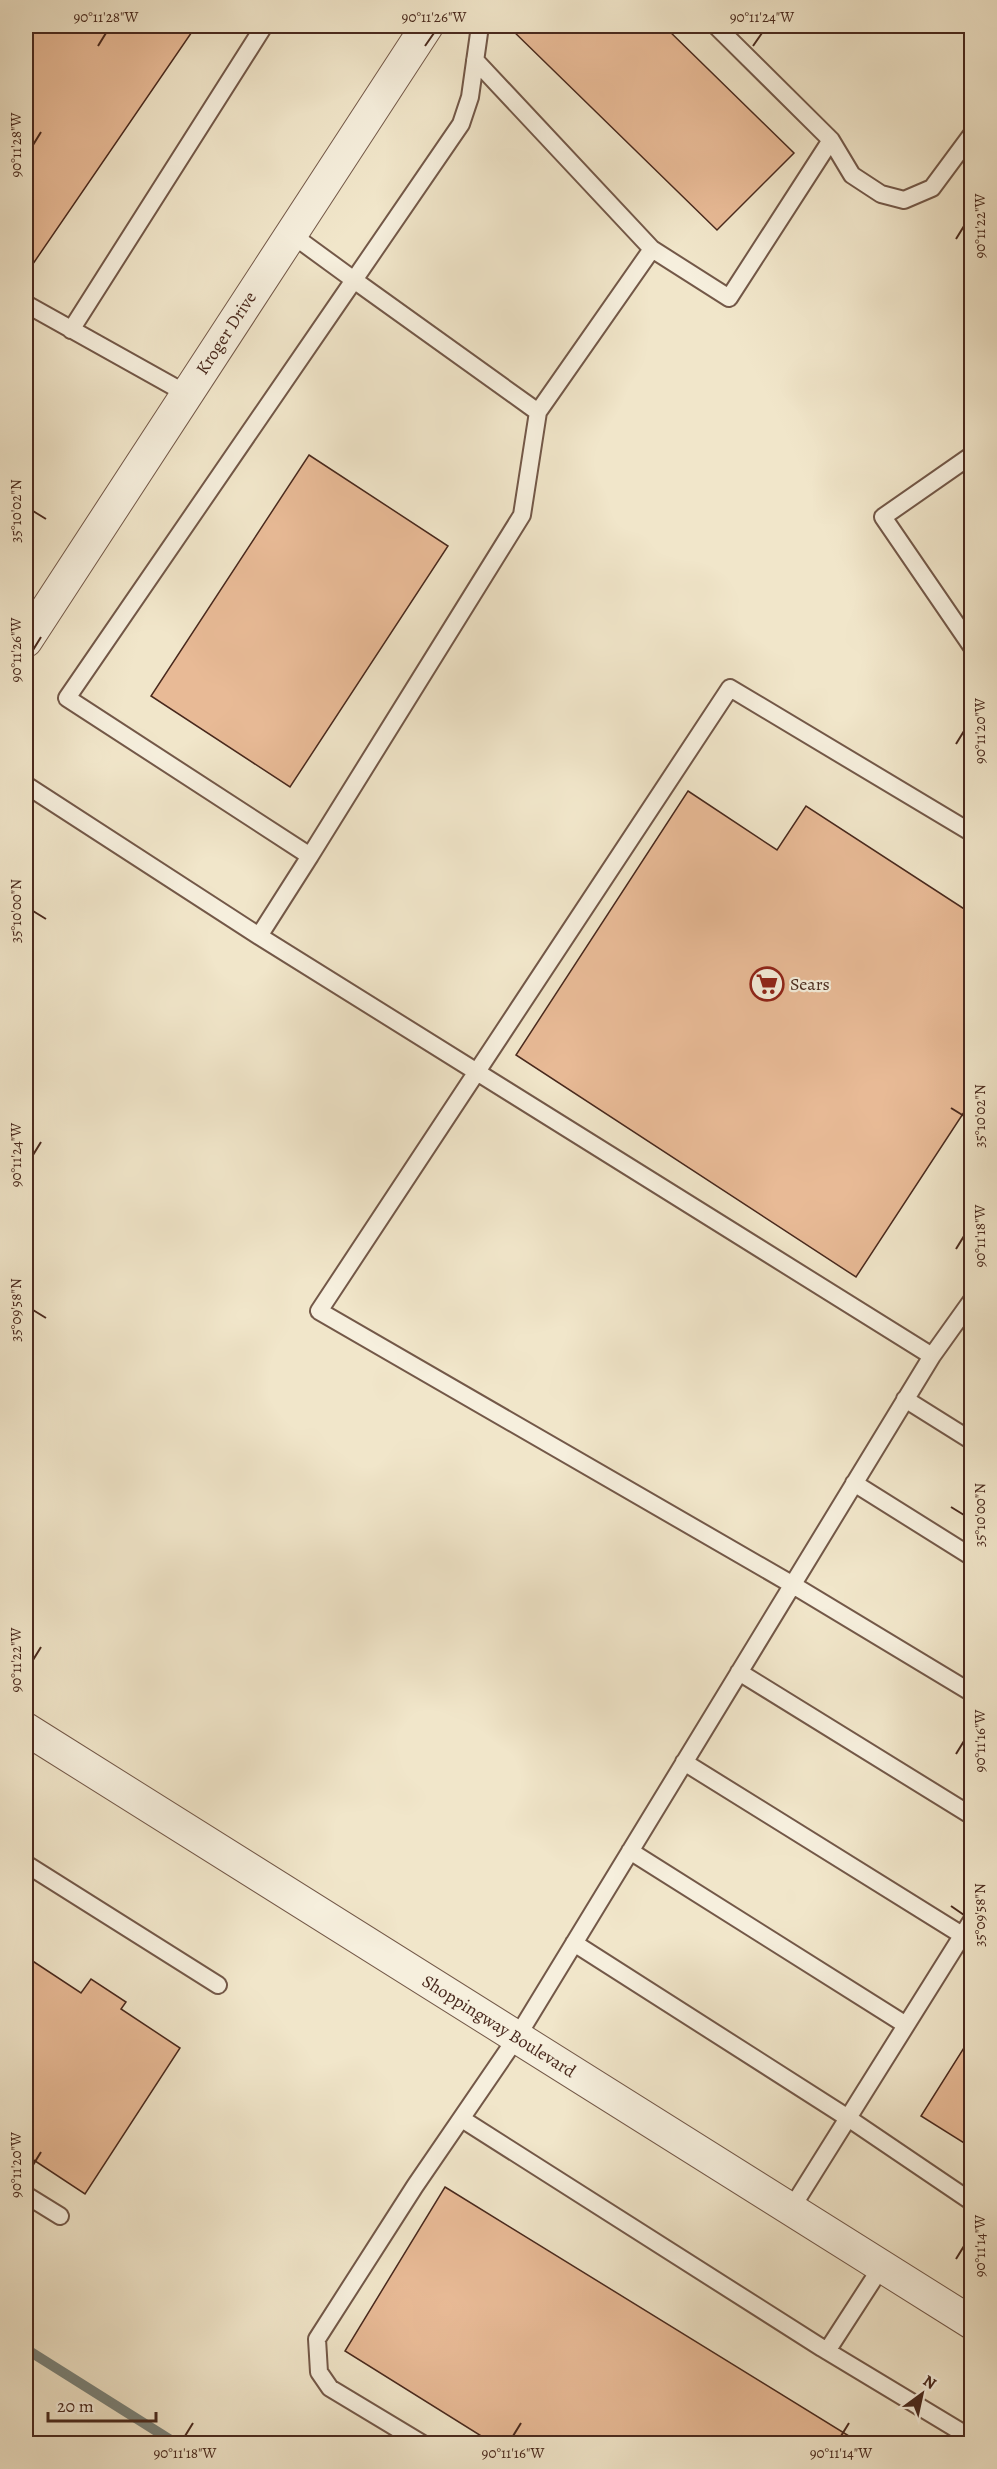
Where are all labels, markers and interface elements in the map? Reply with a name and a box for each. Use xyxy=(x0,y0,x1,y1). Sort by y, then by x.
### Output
text: 90°11'28"W xyxy=(73,7,139,27)
text: 90°11'26"W xyxy=(402,7,466,27)
text: 90°11'24"W xyxy=(730,7,794,27)
text: 90°11'28"W xyxy=(6,112,26,178)
text: 90°11'22"W xyxy=(970,194,990,258)
street label: Kroger Drive xyxy=(190,287,262,379)
text: 35°10'02"N xyxy=(6,479,26,543)
text: 90°11'26"W xyxy=(6,618,26,682)
text: 90°11'20"W xyxy=(970,698,990,764)
text: 35°10'00"N xyxy=(6,879,26,943)
supermarket icon: Sears xyxy=(749,966,785,1002)
place label: Sears xyxy=(790,972,830,996)
text: 35°10'02"N xyxy=(970,1084,990,1148)
text: 90°11'24"W xyxy=(6,1123,26,1187)
text: 90°11'18"W xyxy=(970,1204,990,1268)
text: 35°09'58"N xyxy=(6,1278,26,1342)
text: 35°10'00"N xyxy=(970,1483,990,1547)
text: 90°11'22"W xyxy=(6,1628,26,1692)
text: 90°11'16"W xyxy=(970,1710,990,1772)
text: 35°09'58"N xyxy=(970,1883,990,1947)
street label: Shoppingway Boulevard xyxy=(418,1969,581,2083)
text: 90°11'20"W xyxy=(6,2132,26,2198)
text: 90°11'14"W xyxy=(970,2215,990,2277)
north arrow xyxy=(892,2364,952,2424)
text: N xyxy=(919,2370,941,2395)
scale bar xyxy=(48,2385,156,2423)
text: 20 m xyxy=(57,2394,94,2418)
text: 90°11'18"W xyxy=(153,2443,217,2463)
text: 90°11'16"W xyxy=(482,2443,544,2463)
text: 90°11'14"W xyxy=(810,2443,872,2463)

